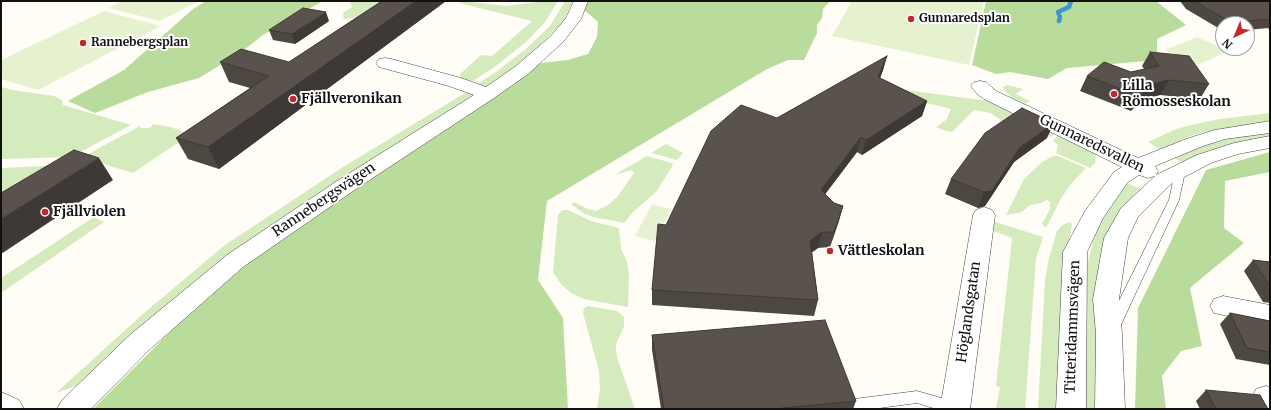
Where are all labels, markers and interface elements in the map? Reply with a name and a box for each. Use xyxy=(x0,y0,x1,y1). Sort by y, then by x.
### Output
place label: Gunnaredsplan xyxy=(919,12,1010,26)
marker: Gunnaredsplan xyxy=(906,14,916,24)
north arrow xyxy=(1215,16,1255,56)
place label: Rannebergsplan xyxy=(91,36,188,50)
text: N xyxy=(1219,36,1235,52)
marker: Rannebergsplan xyxy=(78,38,88,48)
place label: Lilla Römosseskolan xyxy=(1122,78,1231,110)
marker: Lilla Römosseskolan xyxy=(1109,89,1119,99)
place label: Fjällveronikan xyxy=(301,91,402,107)
marker: Fjällveronikan xyxy=(288,94,298,104)
street label: Gunnaredsvallen xyxy=(1037,111,1147,177)
street label: Rannebergsvägen xyxy=(269,159,379,241)
place label: Fjällviolen xyxy=(53,204,126,220)
marker: Fjällviolen xyxy=(40,207,50,217)
place label: Vättleskolan xyxy=(838,243,925,259)
marker: Vättleskolan xyxy=(825,246,835,256)
street label: Höglandsgatan xyxy=(954,260,984,364)
street label: Titteridammsvägen xyxy=(1062,260,1084,394)

